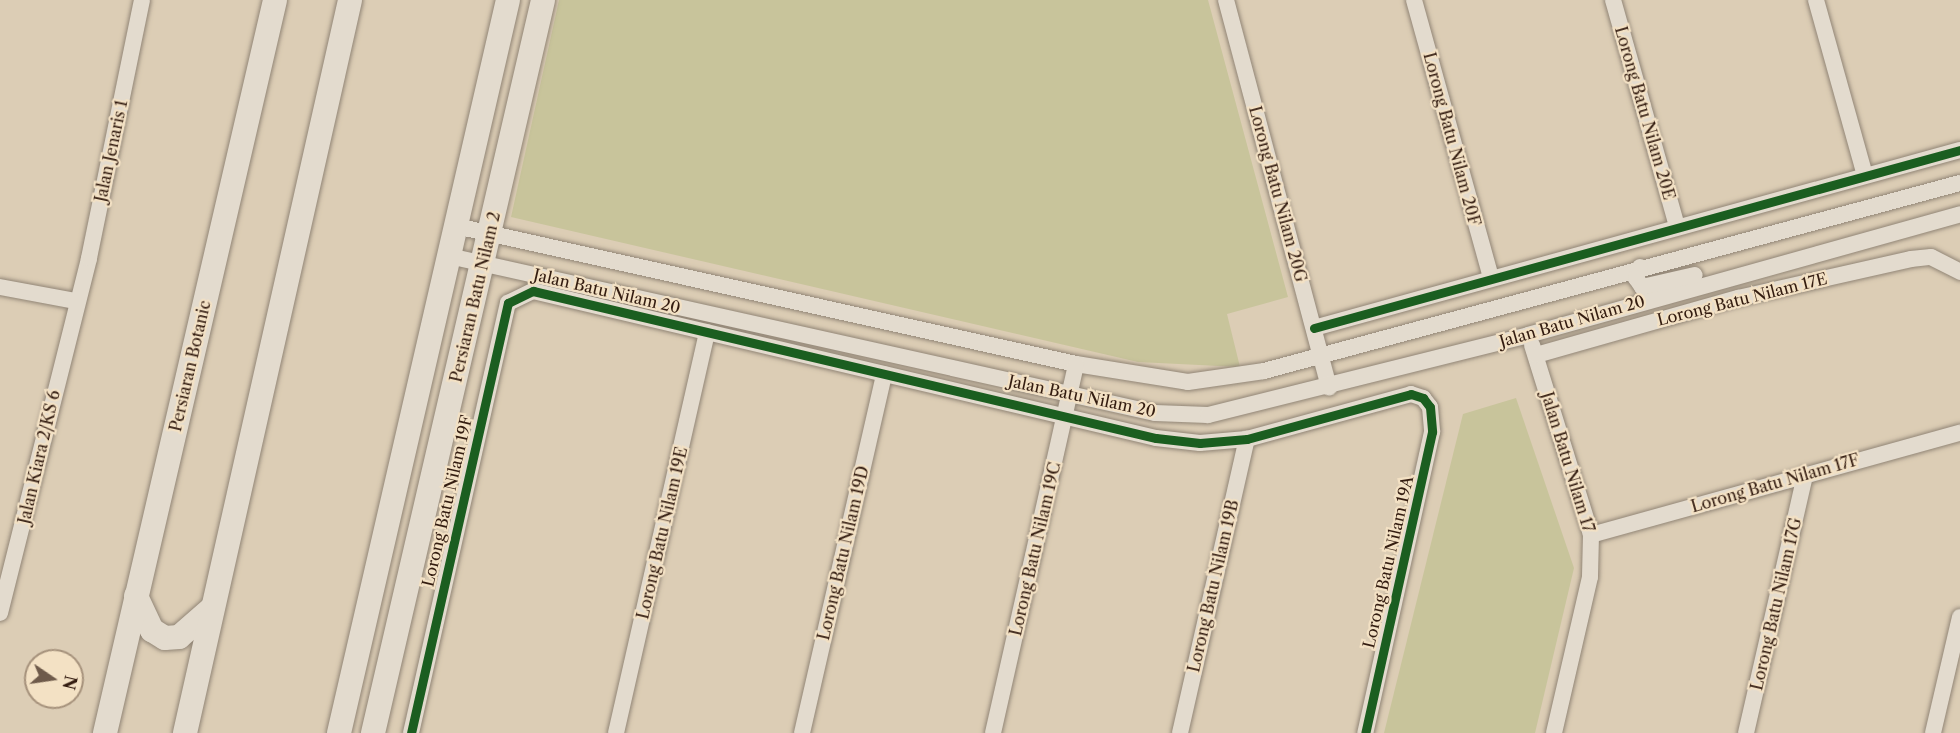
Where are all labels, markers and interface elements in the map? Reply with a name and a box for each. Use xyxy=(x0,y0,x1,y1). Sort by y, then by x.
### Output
street label: Lorong Batu Nilam 20E xyxy=(1611,24,1679,202)
street label: Lorong Batu Nilam 20F xyxy=(1420,50,1484,228)
street label: Jalan Jenaris 1 xyxy=(91,98,131,204)
street label: Lorong Batu Nilam 20G xyxy=(1245,104,1311,284)
street label: Persiaran Batu Nilam 2 xyxy=(446,210,504,384)
street label: Jalan Batu Nilam 20 xyxy=(532,265,682,317)
street label: Lorong Batu Nilam 17E xyxy=(1655,269,1829,329)
street label: Jalan Batu Nilam 20 xyxy=(1497,291,1647,351)
street label: Persiaran Botanic xyxy=(166,299,214,433)
street label: Jalan Batu Nilam 20 xyxy=(1006,371,1158,421)
street label: Jalan Kiara 2/KS 6 xyxy=(14,388,64,526)
street label: Jalan Batu Nilam 17 xyxy=(1538,390,1598,534)
street label: Lorong Batu Nilam 19F xyxy=(418,413,476,589)
street label: Lorong Batu Nilam 19E xyxy=(633,445,691,621)
street label: Lorong Batu Nilam 17F xyxy=(1689,450,1861,516)
street label: Lorong Batu Nilam 19C xyxy=(1006,460,1064,638)
street label: Lorong Batu Nilam 19D xyxy=(814,464,872,642)
street label: Lorong Batu Nilam 19A xyxy=(1359,474,1417,650)
street label: Lorong Batu Nilam 19B xyxy=(1184,498,1242,674)
street label: Lorong Batu Nilam 17G xyxy=(1747,516,1805,692)
north arrow xyxy=(24,649,84,709)
text: N xyxy=(58,674,81,692)

